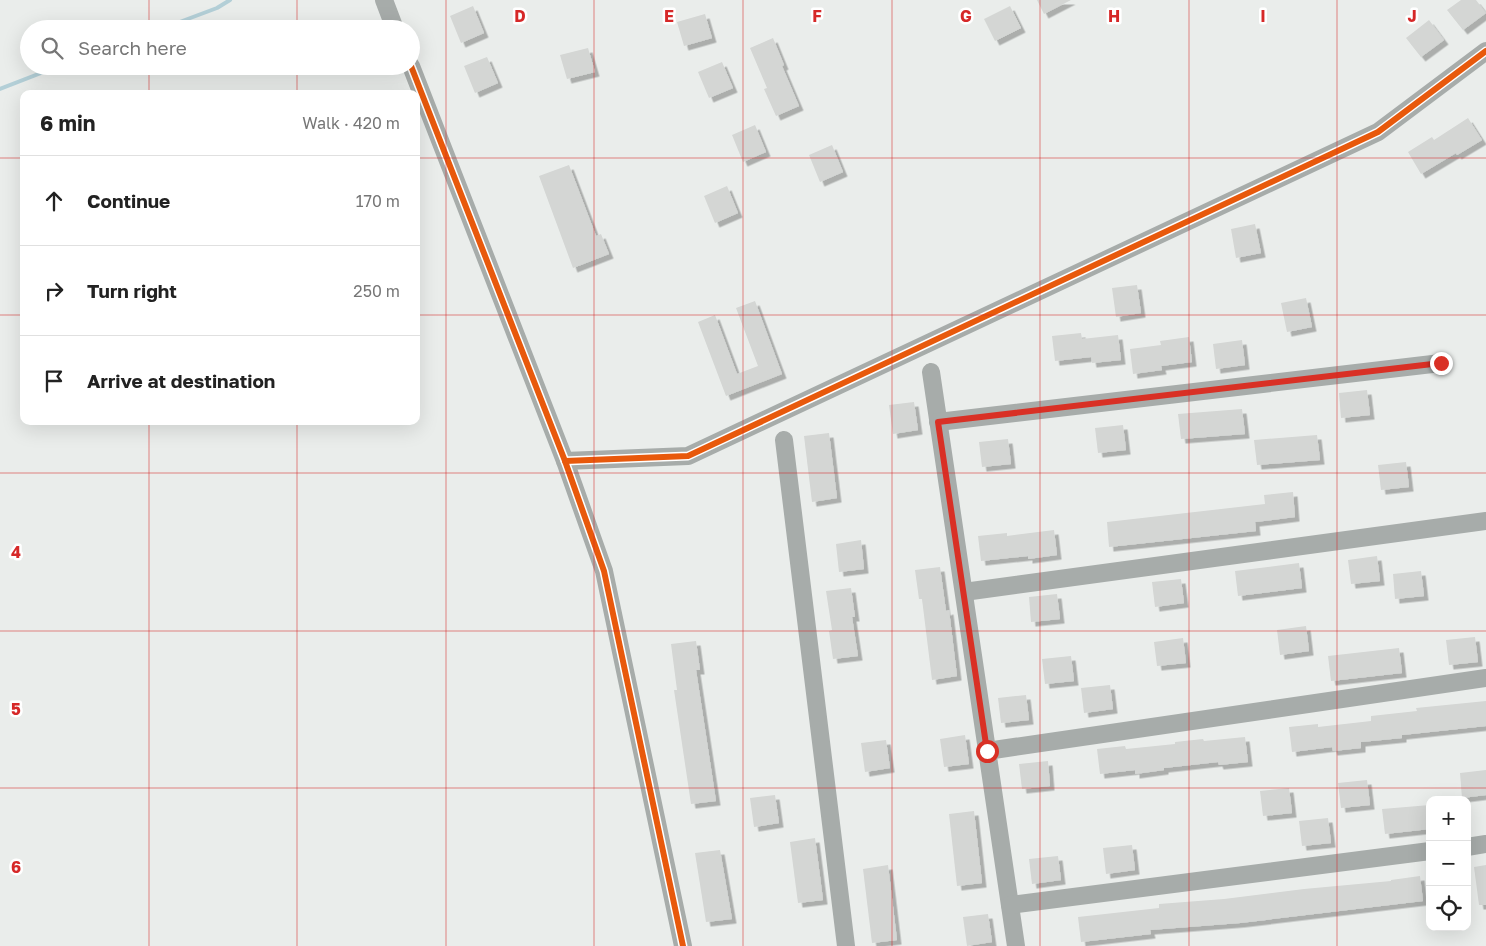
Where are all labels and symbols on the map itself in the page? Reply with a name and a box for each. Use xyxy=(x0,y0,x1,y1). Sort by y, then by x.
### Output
text: D xyxy=(514,6,526,26)
text: E xyxy=(664,6,674,26)
text: F xyxy=(812,6,822,26)
text: G xyxy=(960,6,972,26)
text: H xyxy=(1108,6,1120,26)
text: I xyxy=(1260,6,1266,26)
text: J xyxy=(1407,6,1417,26)
route end xyxy=(1430,352,1453,375)
text: 4 xyxy=(11,542,21,562)
text: 5 xyxy=(11,699,21,719)
route start xyxy=(976,740,999,763)
text: 6 xyxy=(11,857,21,877)

